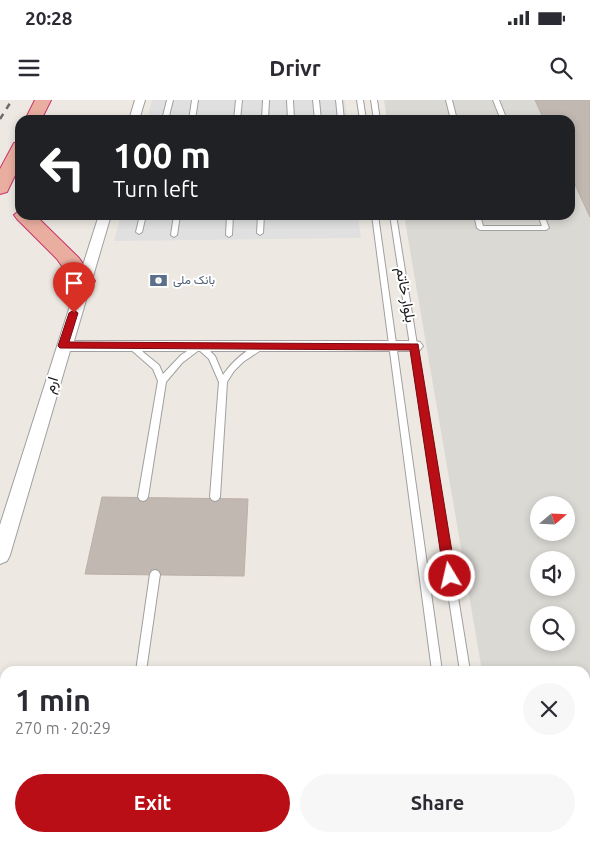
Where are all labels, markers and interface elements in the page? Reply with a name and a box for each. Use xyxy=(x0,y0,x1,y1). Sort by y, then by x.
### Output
text: 20:28 xyxy=(25,7,73,29)
icon: menu xyxy=(15,54,43,82)
icon: search xyxy=(547,54,575,82)
text: Drivr xyxy=(269,55,321,80)
icon: left xyxy=(30,135,95,200)
text: 100 m xyxy=(113,135,211,175)
text: Turn left xyxy=(113,176,198,201)
pin xyxy=(53,262,95,313)
street label: بلوار خاتم xyxy=(391,266,420,324)
icon: arrive xyxy=(60,269,88,297)
bank icon: بانک ملی xyxy=(149,270,169,290)
place label: بانک ملی xyxy=(173,273,215,288)
street label: ارم xyxy=(40,375,63,396)
north arrow xyxy=(530,496,575,541)
map controls xyxy=(530,496,575,651)
position arrow xyxy=(423,549,475,601)
button: sound xyxy=(530,551,575,596)
button: search xyxy=(530,606,575,651)
text: 1 min xyxy=(15,683,91,717)
button: close xyxy=(523,683,575,735)
text: 270 m · 20:29 xyxy=(15,719,111,737)
button: Exit xyxy=(15,774,290,832)
button: Share xyxy=(300,774,575,832)

